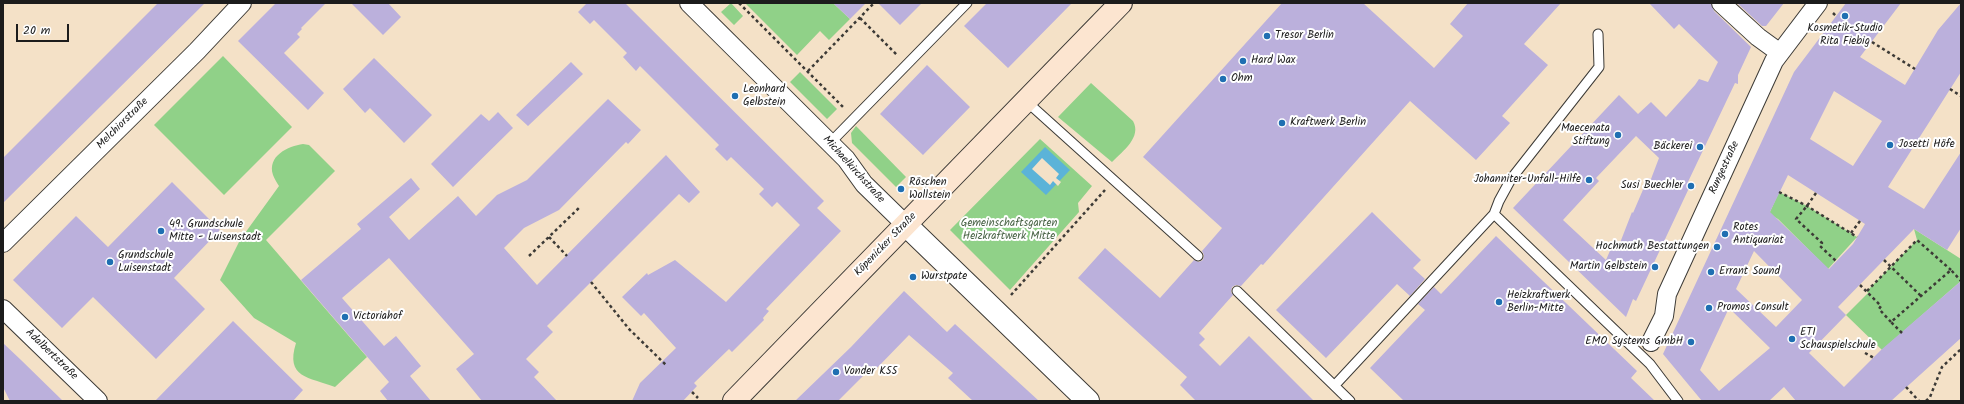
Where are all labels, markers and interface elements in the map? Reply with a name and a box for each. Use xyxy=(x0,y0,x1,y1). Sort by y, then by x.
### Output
marker: Kosmetik-Studio Rita Fiebig xyxy=(1840,11,1850,21)
scale bar xyxy=(18,16,71,42)
text: 20 m xyxy=(23,21,50,40)
place label: Kosmetik-Studio Rita Fiebig xyxy=(1807,22,1883,48)
place label: Tresor Berlin xyxy=(1275,29,1334,43)
marker: Tresor Berlin xyxy=(1262,31,1272,41)
place label: Hard Wax xyxy=(1251,54,1296,68)
marker: Hard Wax xyxy=(1238,56,1248,66)
place label: Ohm xyxy=(1231,72,1252,86)
marker: Ohm xyxy=(1218,74,1228,84)
place label: Leonhard Gelbstein xyxy=(743,83,786,109)
marker: Leonhard Gelbstein xyxy=(730,91,740,101)
street label: Melchiorstraße xyxy=(94,95,152,153)
place label: Kraftwerk Berlin xyxy=(1290,116,1366,130)
marker: Kraftwerk Berlin xyxy=(1277,118,1287,128)
place label: Maecenata Stiftung xyxy=(1561,122,1610,148)
marker: Maecenata Stiftung xyxy=(1613,130,1623,140)
street label: Michaelkirchstraße xyxy=(819,134,887,206)
place label: Josetti Höfe xyxy=(1898,138,1955,152)
street label: Rungestraße xyxy=(1707,139,1743,197)
place label: Bäckerei xyxy=(1654,140,1692,154)
marker: Josetti Höfe xyxy=(1885,140,1895,150)
marker: Bäckerei xyxy=(1695,142,1705,152)
place label: Johanniter-Unfall-Hilfe xyxy=(1474,173,1581,187)
marker: Johanniter-Unfall-Hilfe xyxy=(1584,175,1594,185)
place label: Röschen Wollstein xyxy=(909,176,950,202)
place label: Susi Buechler xyxy=(1621,179,1683,193)
marker: Susi Buechler xyxy=(1686,181,1696,191)
marker: Röschen Wollstein xyxy=(896,184,906,194)
street label: Köpenicker Straße xyxy=(852,210,920,280)
park label: Gemeinschaftsgarten Heizkraftwerk Mitte xyxy=(961,217,1057,243)
place label: 49. Grundschule Mitte - Luisenstadt xyxy=(169,218,261,244)
place label: Rotes Antiquariat xyxy=(1733,221,1784,247)
marker: 49. Grundschule Mitte - Luisenstadt xyxy=(156,226,166,236)
marker: Rotes Antiquariat xyxy=(1720,229,1730,239)
place label: Hochmuth Bestattungen xyxy=(1595,240,1709,254)
marker: Hochmuth Bestattungen xyxy=(1712,242,1722,252)
place label: Grundschule Luisenstadt xyxy=(118,249,173,275)
marker: Grundschule Luisenstadt xyxy=(105,257,115,267)
place label: Martin Gelbstein xyxy=(1570,260,1647,274)
marker: Martin Gelbstein xyxy=(1650,262,1660,272)
place label: Errant Sound xyxy=(1719,265,1780,279)
marker: Errant Sound xyxy=(1706,267,1716,277)
place label: Wurstpate xyxy=(921,270,967,284)
marker: Wurstpate xyxy=(908,272,918,282)
place label: Heizkraftwerk Berlin-Mitte xyxy=(1507,289,1570,315)
marker: Heizkraftwerk Berlin-Mitte xyxy=(1494,297,1504,307)
place label: Promos Consult xyxy=(1717,301,1789,315)
marker: Promos Consult xyxy=(1704,303,1714,313)
place label: Victoriahof xyxy=(353,310,402,324)
marker: Victoriahof xyxy=(340,312,350,322)
place label: ETI Schauspielschule xyxy=(1800,326,1876,352)
street label: Adalbertstraße xyxy=(22,327,80,383)
marker: ETI Schauspielschule xyxy=(1787,334,1797,344)
place label: EMO Systems GmbH xyxy=(1585,335,1683,349)
marker: EMO Systems GmbH xyxy=(1686,337,1696,347)
place label: Vonder K55 xyxy=(844,365,898,379)
marker: Vonder K55 xyxy=(831,367,841,377)

